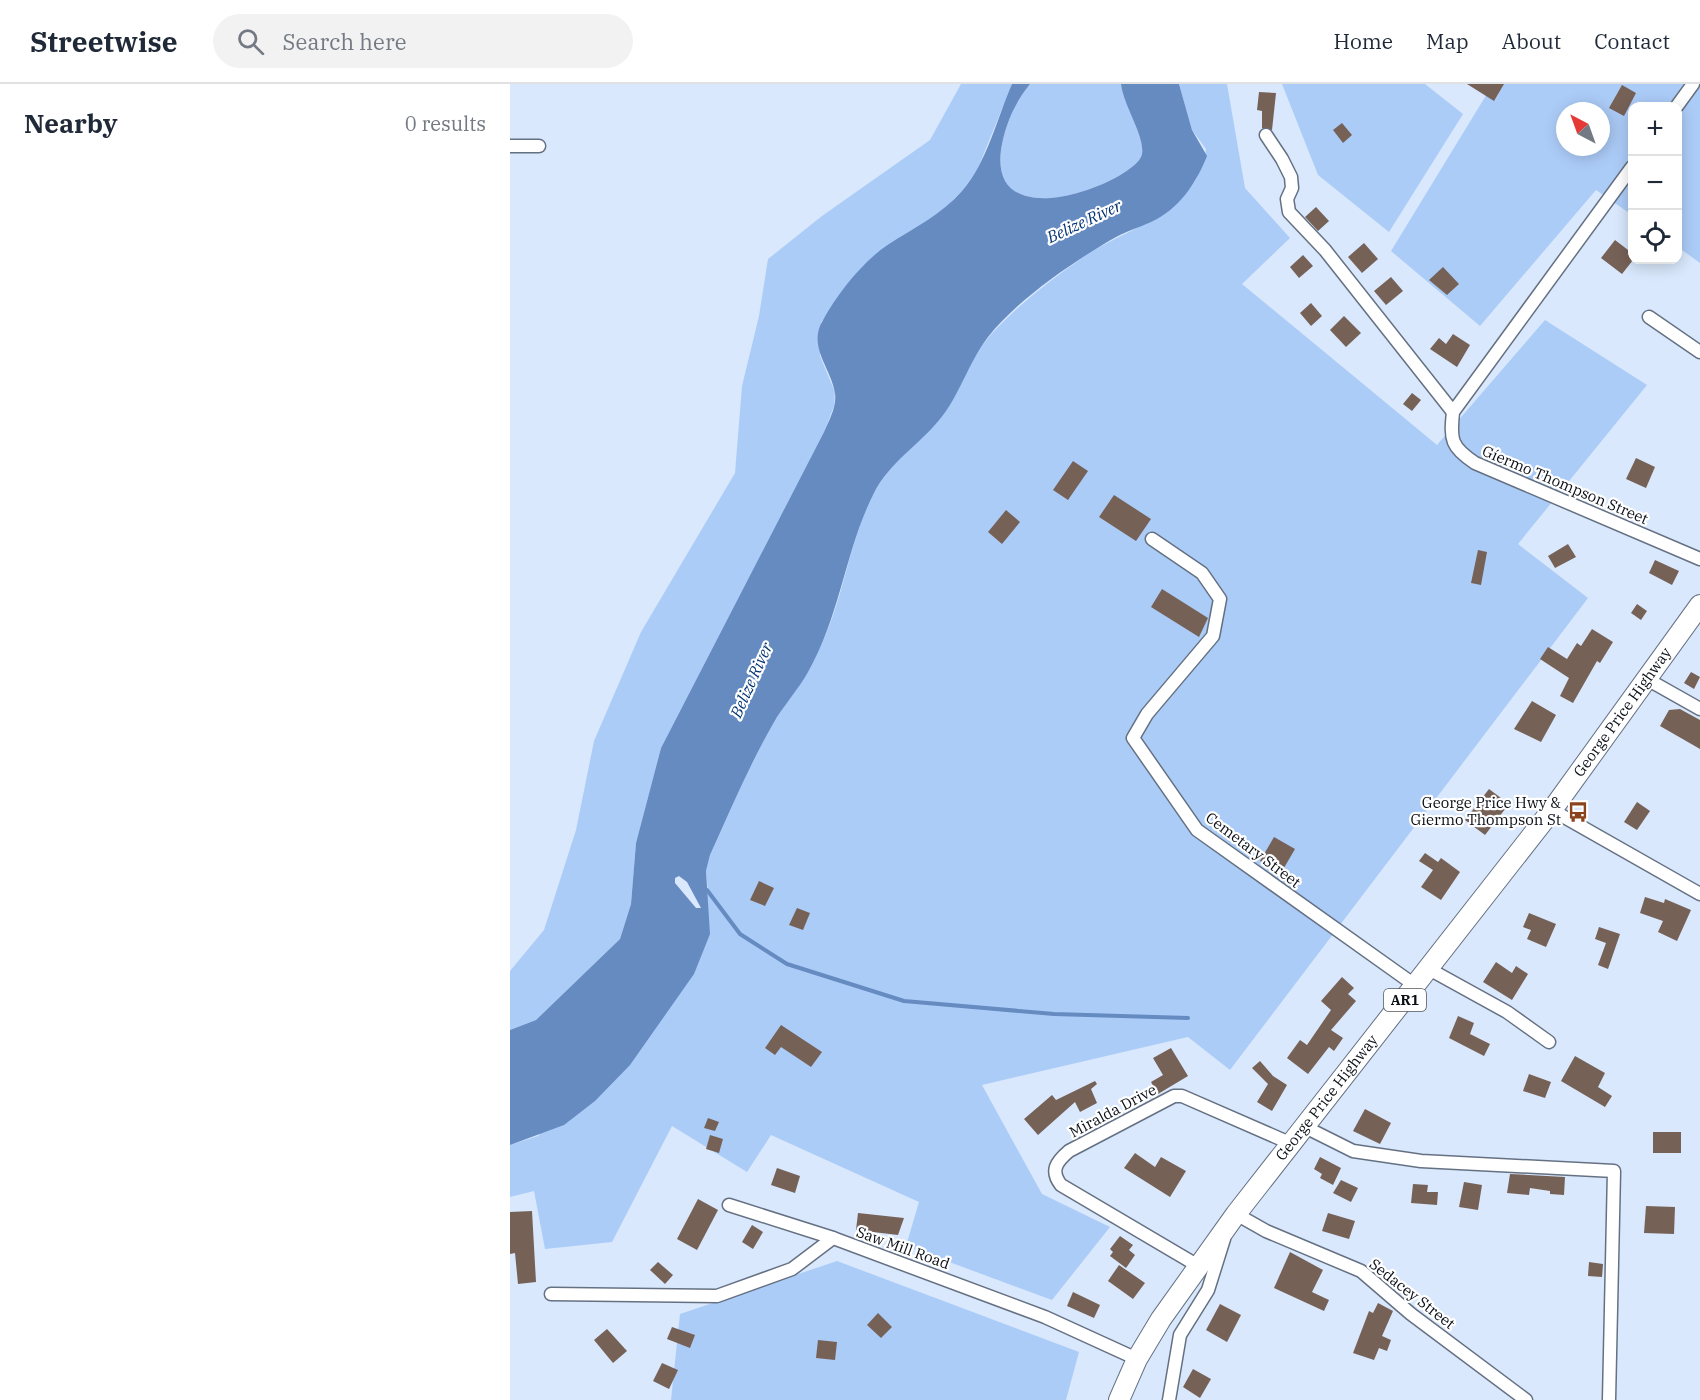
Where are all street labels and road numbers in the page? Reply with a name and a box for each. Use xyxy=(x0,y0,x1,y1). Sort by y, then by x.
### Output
street label: Gíermo Thompson Street xyxy=(1479,441,1651,528)
street label: George Price Highway xyxy=(1569,644,1675,780)
street label: Cemetary Street xyxy=(1202,808,1305,892)
road number: AR1 xyxy=(1384,989,1426,1011)
street label: George Price Highway xyxy=(1271,1031,1382,1164)
street label: Miralda Drive xyxy=(1066,1080,1160,1141)
street label: Saw Mill Road xyxy=(854,1222,953,1273)
street label: Sedacey Street xyxy=(1366,1254,1459,1333)

